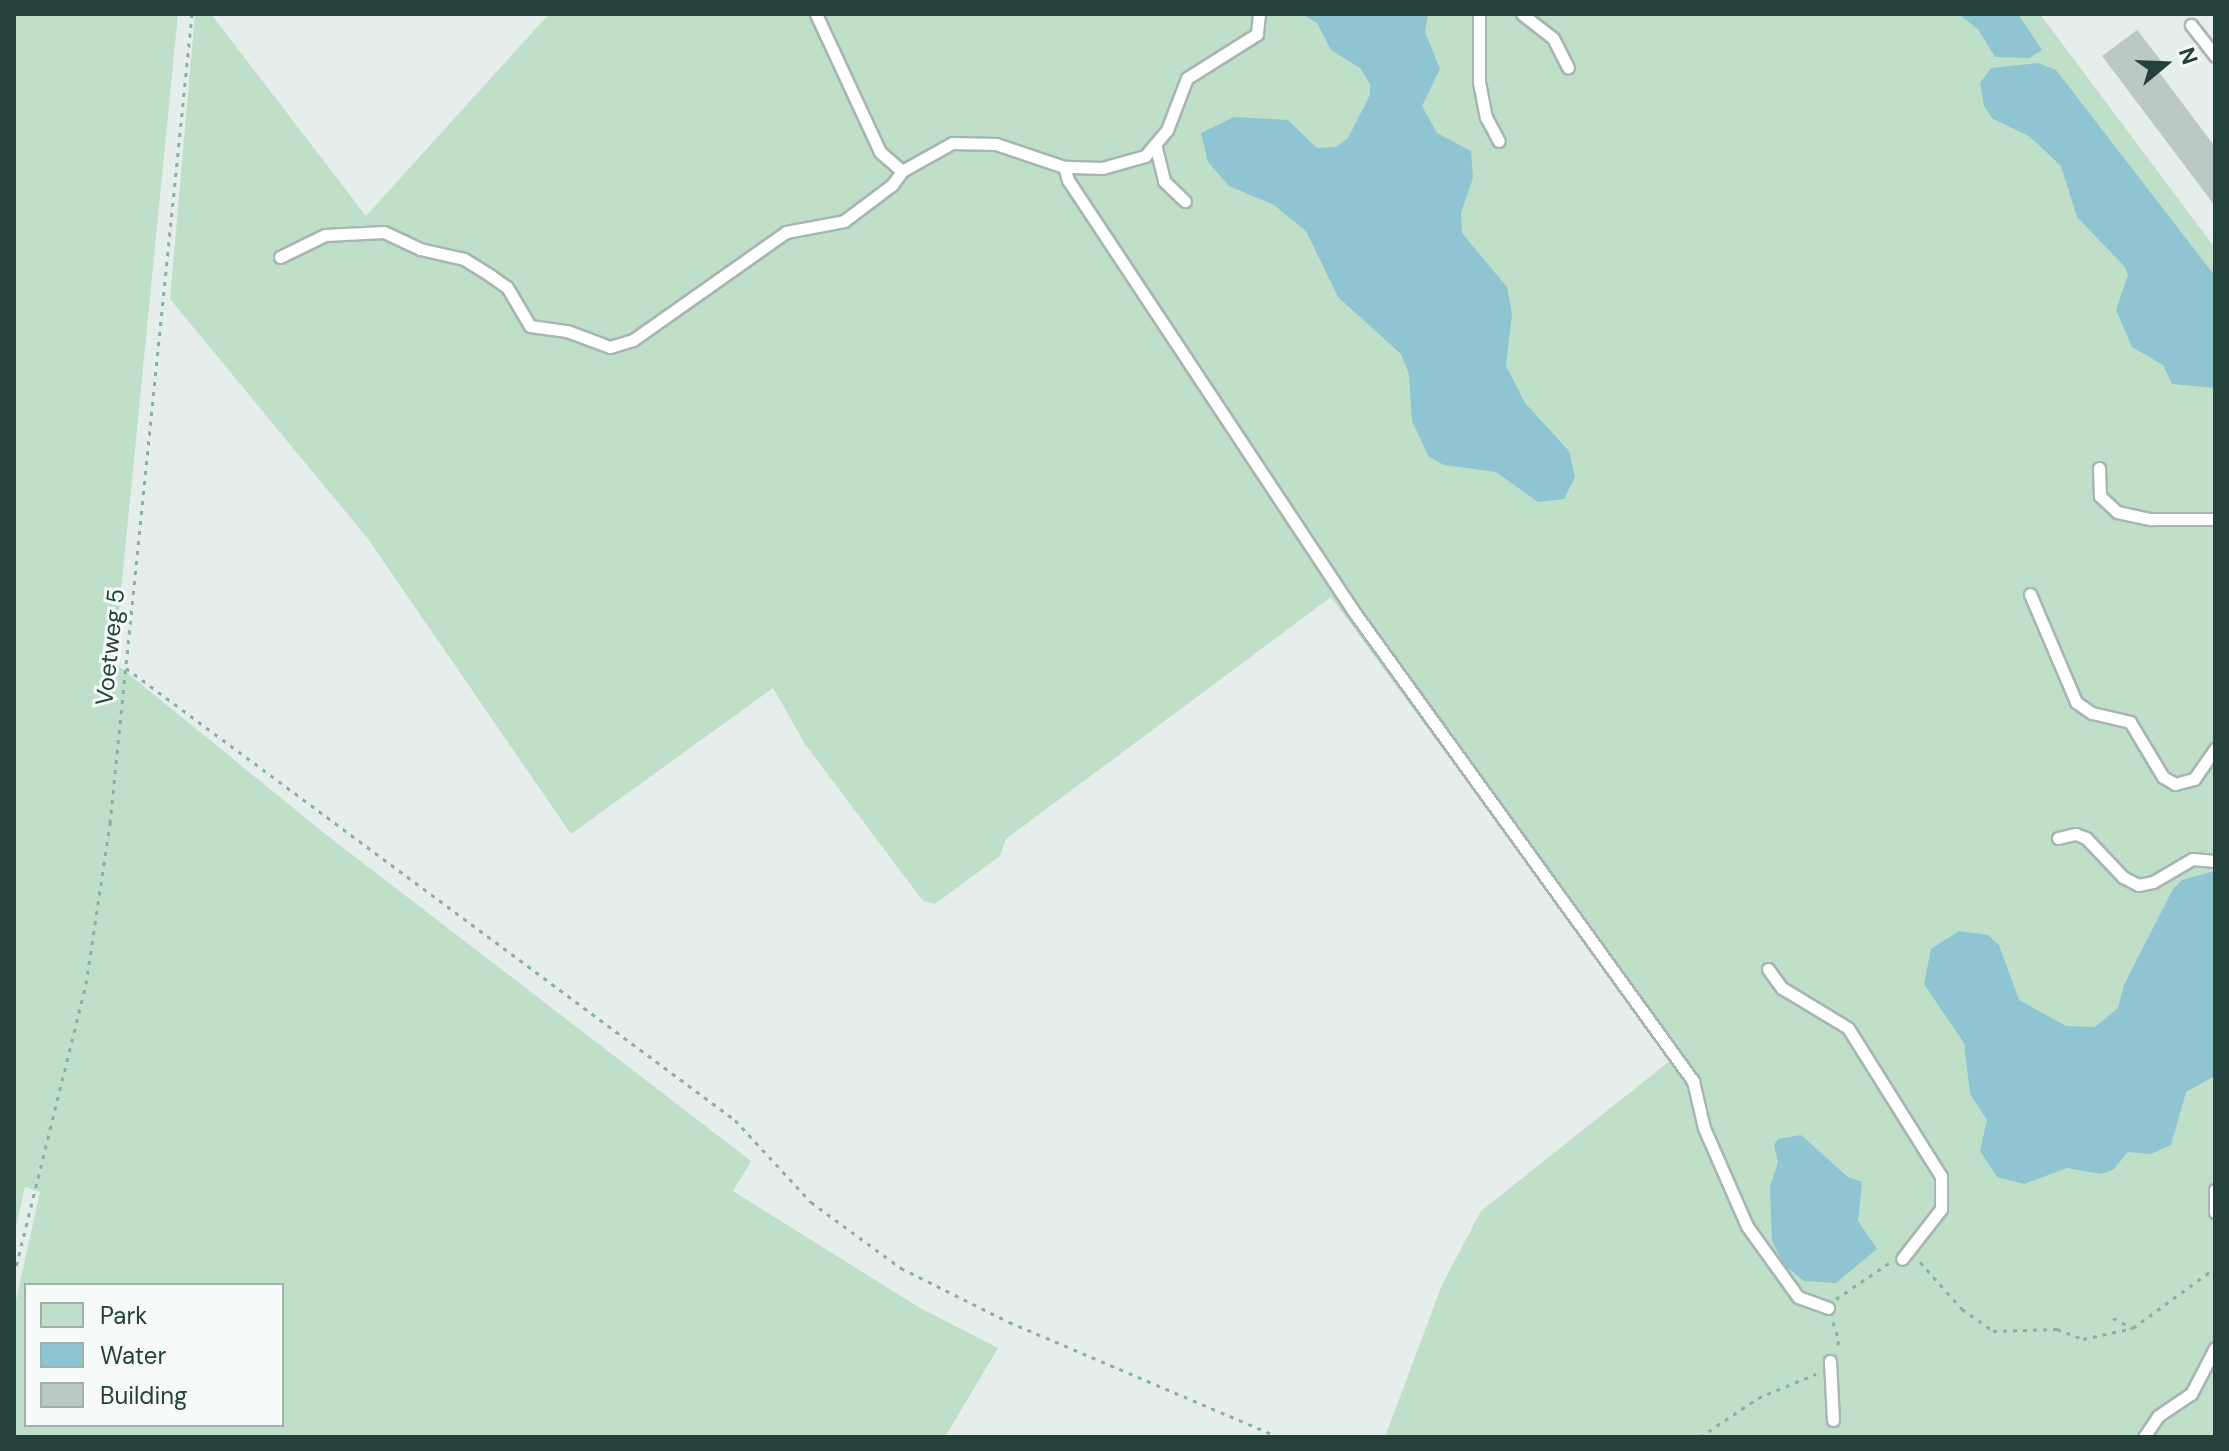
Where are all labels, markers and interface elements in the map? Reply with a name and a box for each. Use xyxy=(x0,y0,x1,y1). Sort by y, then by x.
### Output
north arrow xyxy=(2125,24,2205,104)
text: N xyxy=(2172,44,2204,68)
street label: Voetweg 5 xyxy=(90,587,130,707)
legend xyxy=(24,1283,284,1427)
text: Park xyxy=(100,1300,147,1331)
text: Water xyxy=(100,1340,166,1371)
text: Building xyxy=(100,1380,187,1411)

